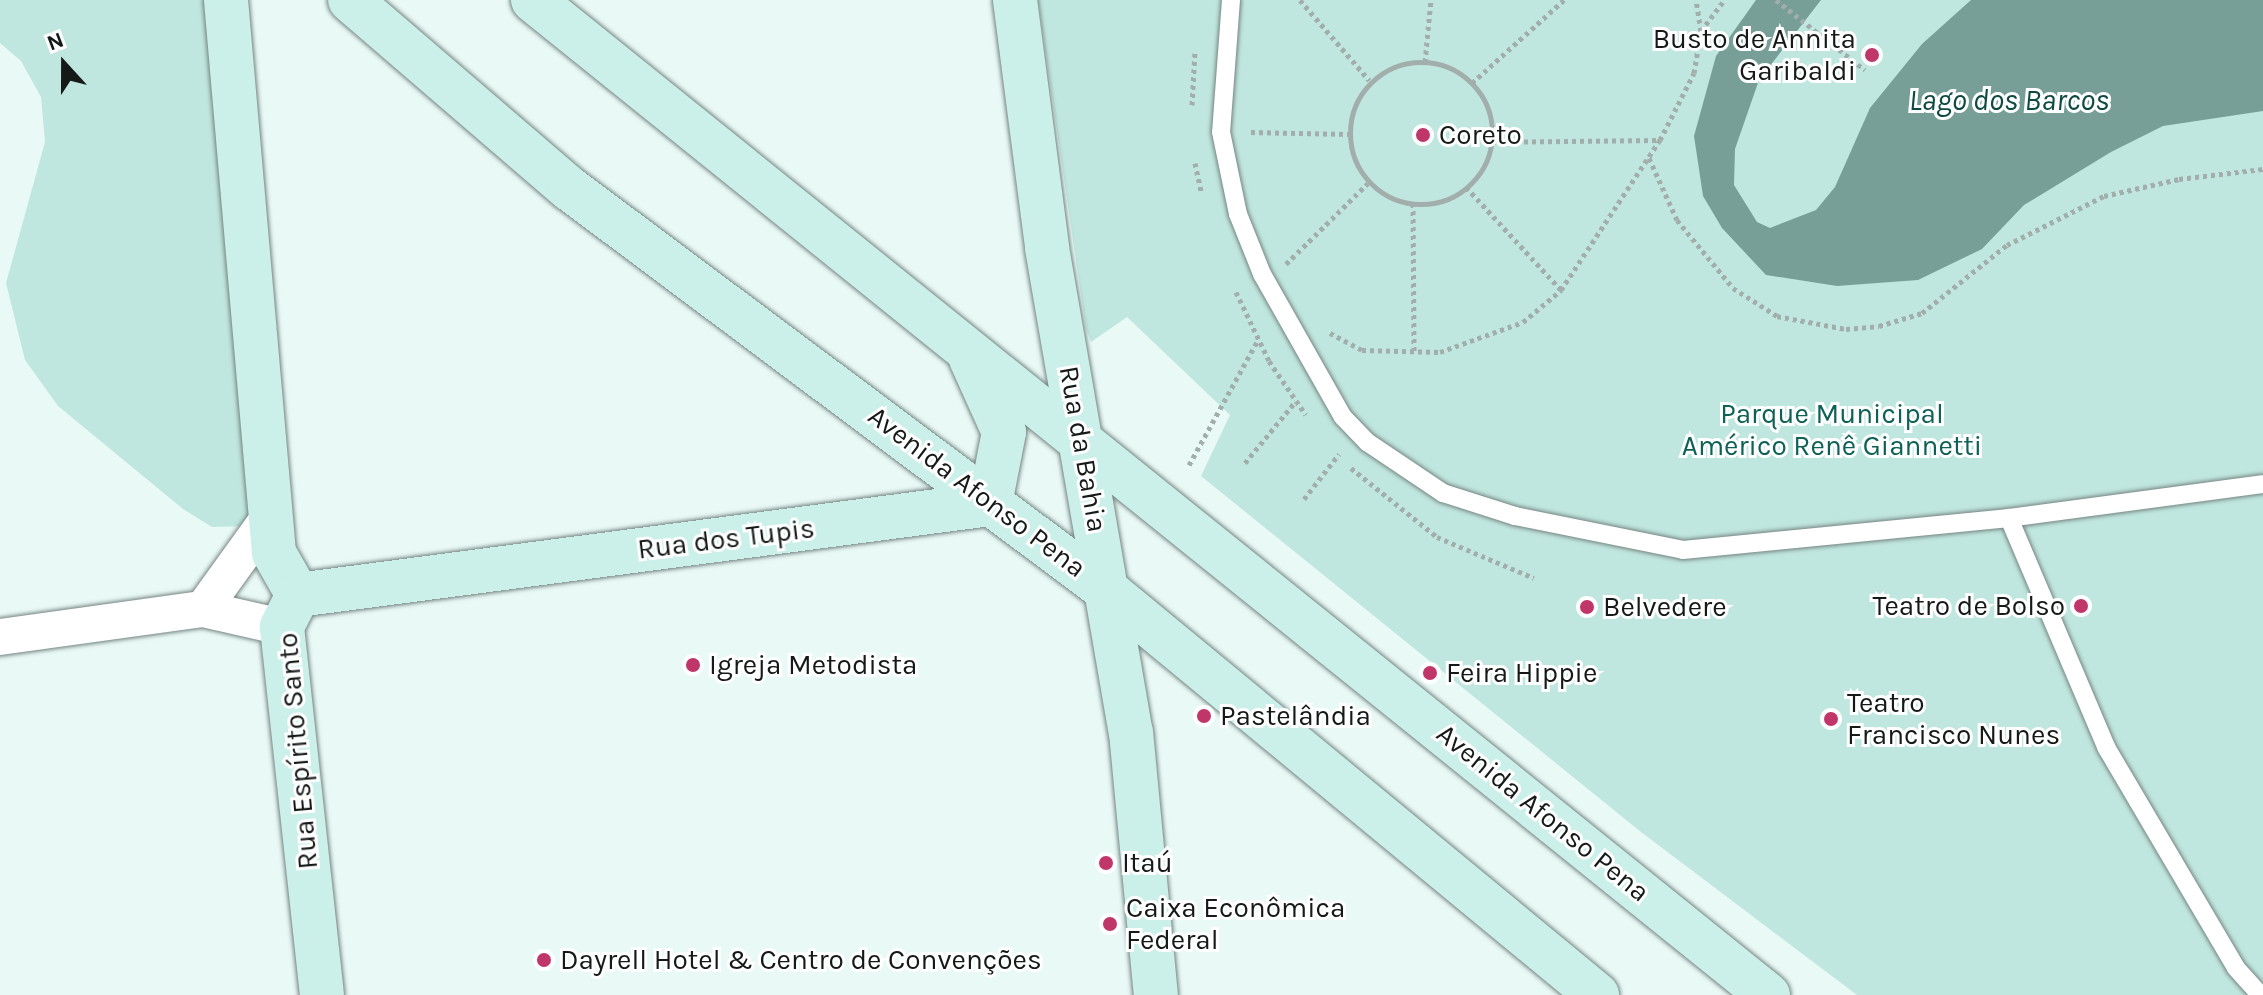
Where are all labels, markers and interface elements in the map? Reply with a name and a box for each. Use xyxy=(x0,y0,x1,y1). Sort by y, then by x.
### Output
place label: Busto de Annita Garibaldi xyxy=(1653,22,1856,88)
north arrow xyxy=(24,24,104,104)
text: N xyxy=(43,27,67,57)
marker: Busto de Annita Garibaldi xyxy=(1863,46,1881,64)
water label: Lago dos Barcos xyxy=(1909,82,2109,118)
place label: Coreto xyxy=(1439,118,1522,152)
marker: Coreto xyxy=(1414,126,1432,144)
street label: Rua da Bahia xyxy=(1052,363,1114,535)
park label: Parque Municipal Américo Renê Giannetti xyxy=(1682,397,1982,463)
street label: Avenida Afonso Pena xyxy=(861,399,1093,585)
street label: Rua dos Tupis xyxy=(636,511,816,567)
place label: Teatro de Bolso xyxy=(1873,589,2065,623)
place label: Belvedere xyxy=(1603,590,1727,624)
marker: Teatro de Bolso xyxy=(2072,597,2090,615)
marker: Belvedere xyxy=(1578,598,1596,616)
street label: Rua Espírito Santo xyxy=(271,631,325,871)
place label: Igreja Metodista xyxy=(709,648,918,682)
marker: Igreja Metodista xyxy=(684,656,702,674)
place label: Feira Hippie xyxy=(1446,656,1597,690)
marker: Feira Hippie xyxy=(1421,664,1439,682)
place label: Teatro Francisco Nunes xyxy=(1847,686,2060,752)
place label: Pastelândia xyxy=(1220,699,1371,733)
marker: Pastelândia xyxy=(1195,707,1213,725)
marker: Teatro Francisco Nunes xyxy=(1822,710,1840,728)
street label: Avenida Afonso Pena xyxy=(1430,717,1656,909)
place label: Itaú xyxy=(1122,846,1173,880)
marker: Itaú xyxy=(1097,854,1115,872)
place label: Caixa Econômica Federal xyxy=(1126,891,1345,957)
marker: Caixa Econômica Federal xyxy=(1101,915,1119,933)
place label: Dayrell Hotel & Centro de Convenções xyxy=(560,943,1042,977)
marker: Dayrell Hotel & Centro de Convenções xyxy=(535,951,553,969)

